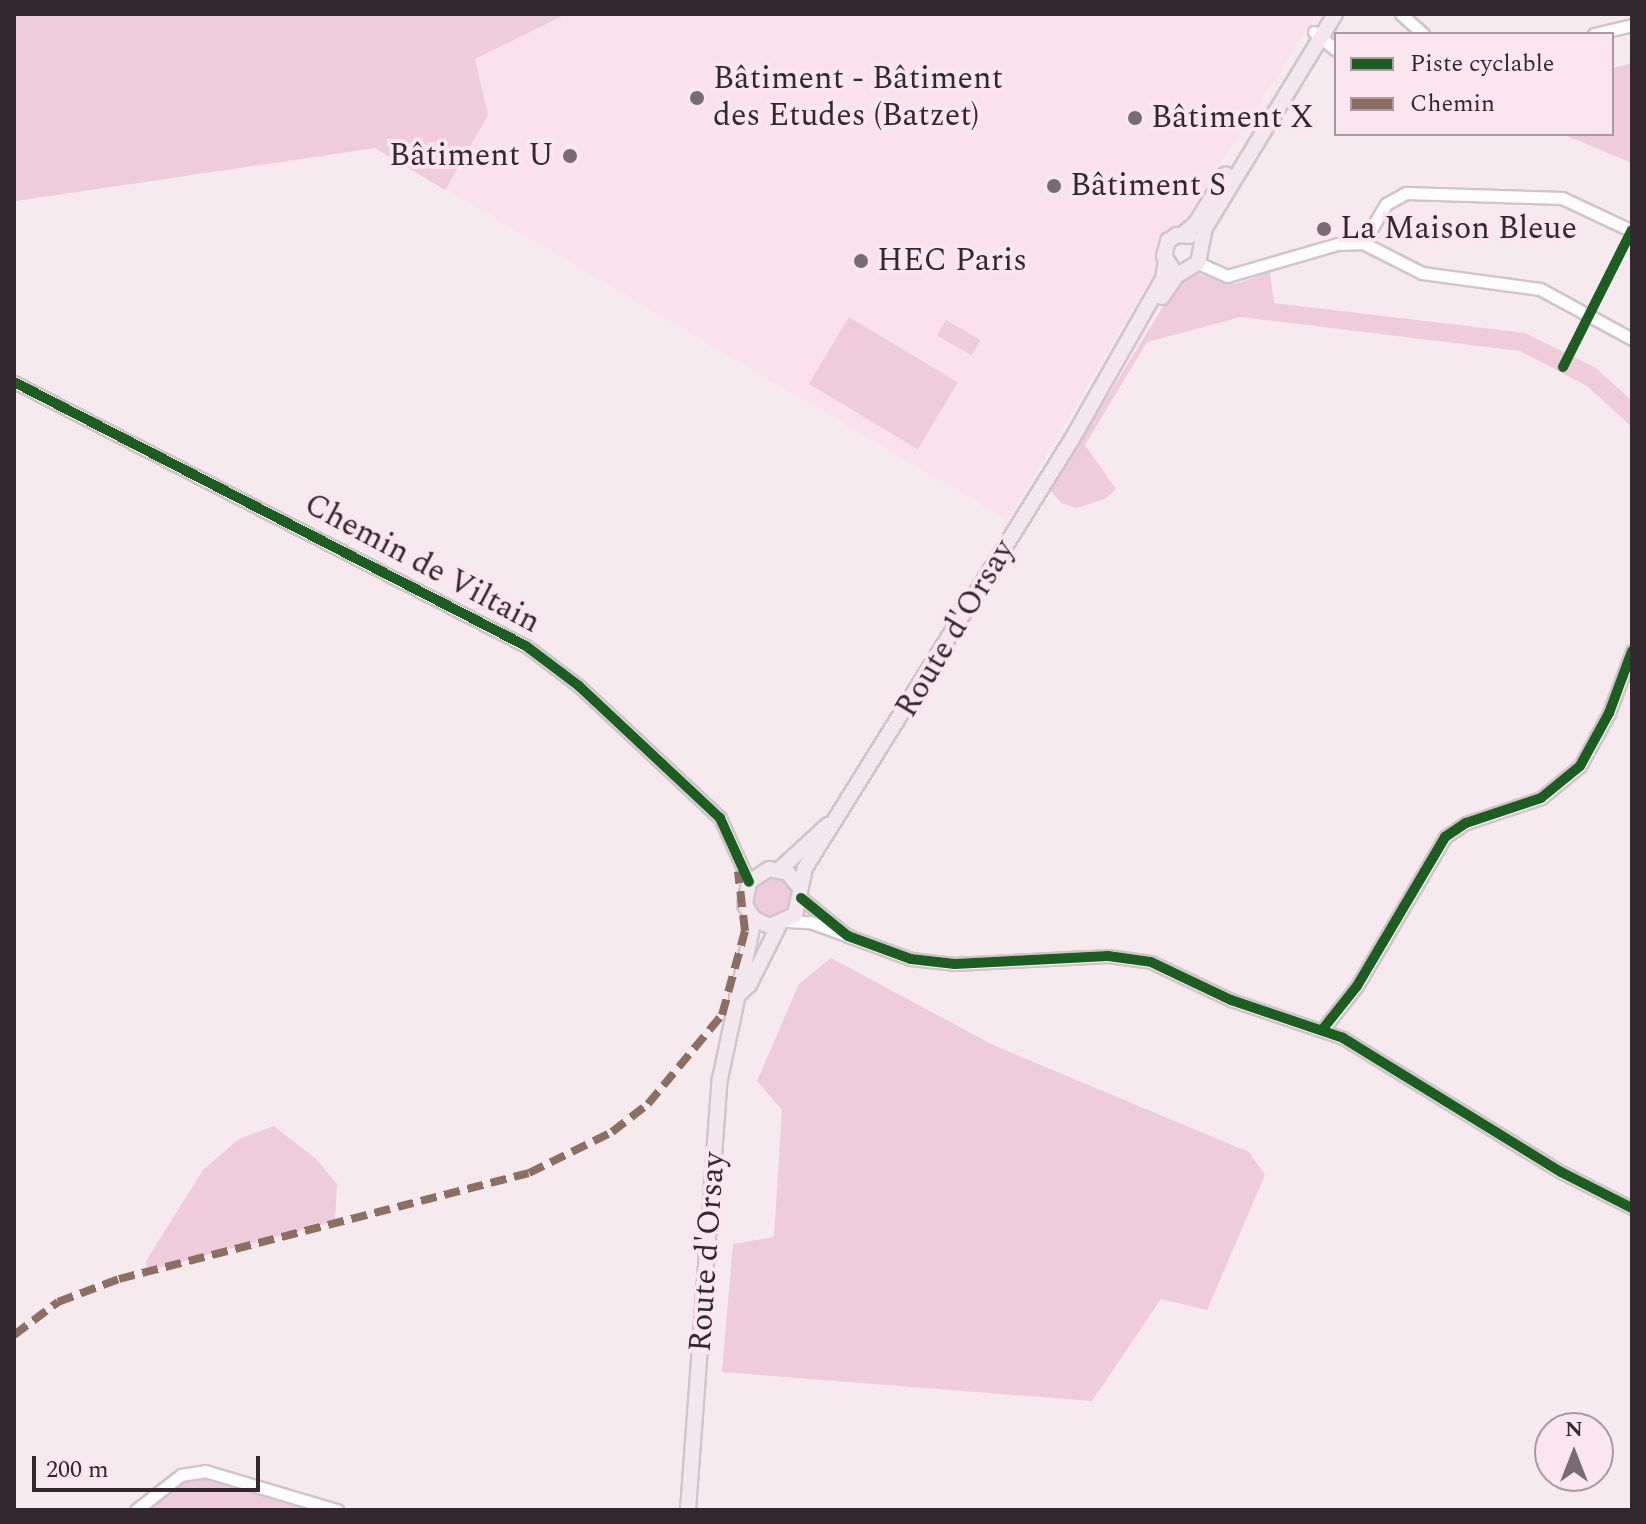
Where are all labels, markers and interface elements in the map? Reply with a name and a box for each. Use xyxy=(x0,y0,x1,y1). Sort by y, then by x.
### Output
legend xyxy=(1334,32,1614,136)
text: Piste cyclable xyxy=(1410,46,1554,82)
place label: Bâtiment - Bâtiment des Etudes (Batzet) xyxy=(713,61,1003,136)
text: Chemin xyxy=(1410,86,1495,122)
marker: Bâtiment - Bâtiment des Etudes (Batzet) xyxy=(688,89,706,107)
place label: Bâtiment X xyxy=(1151,99,1314,137)
marker: Bâtiment X xyxy=(1126,109,1144,127)
place label: Bâtiment U xyxy=(389,137,554,175)
marker: Bâtiment U xyxy=(561,147,579,165)
place label: Bâtiment S xyxy=(1070,167,1226,205)
marker: Bâtiment S xyxy=(1045,177,1063,195)
place label: La Maison Bleue xyxy=(1340,210,1577,248)
marker: La Maison Bleue xyxy=(1315,220,1333,238)
place label: HEC Paris xyxy=(877,242,1027,280)
marker: HEC Paris xyxy=(852,252,870,270)
street label: Chemin de Viltain xyxy=(298,486,546,642)
street label: Route d'Orsay xyxy=(888,533,1024,725)
street label: Route d'Orsay xyxy=(682,1151,734,1353)
north arrow xyxy=(1534,1412,1614,1492)
text: N xyxy=(1565,1413,1583,1446)
scale bar xyxy=(36,1440,264,1490)
text: 200 m xyxy=(46,1452,109,1488)

